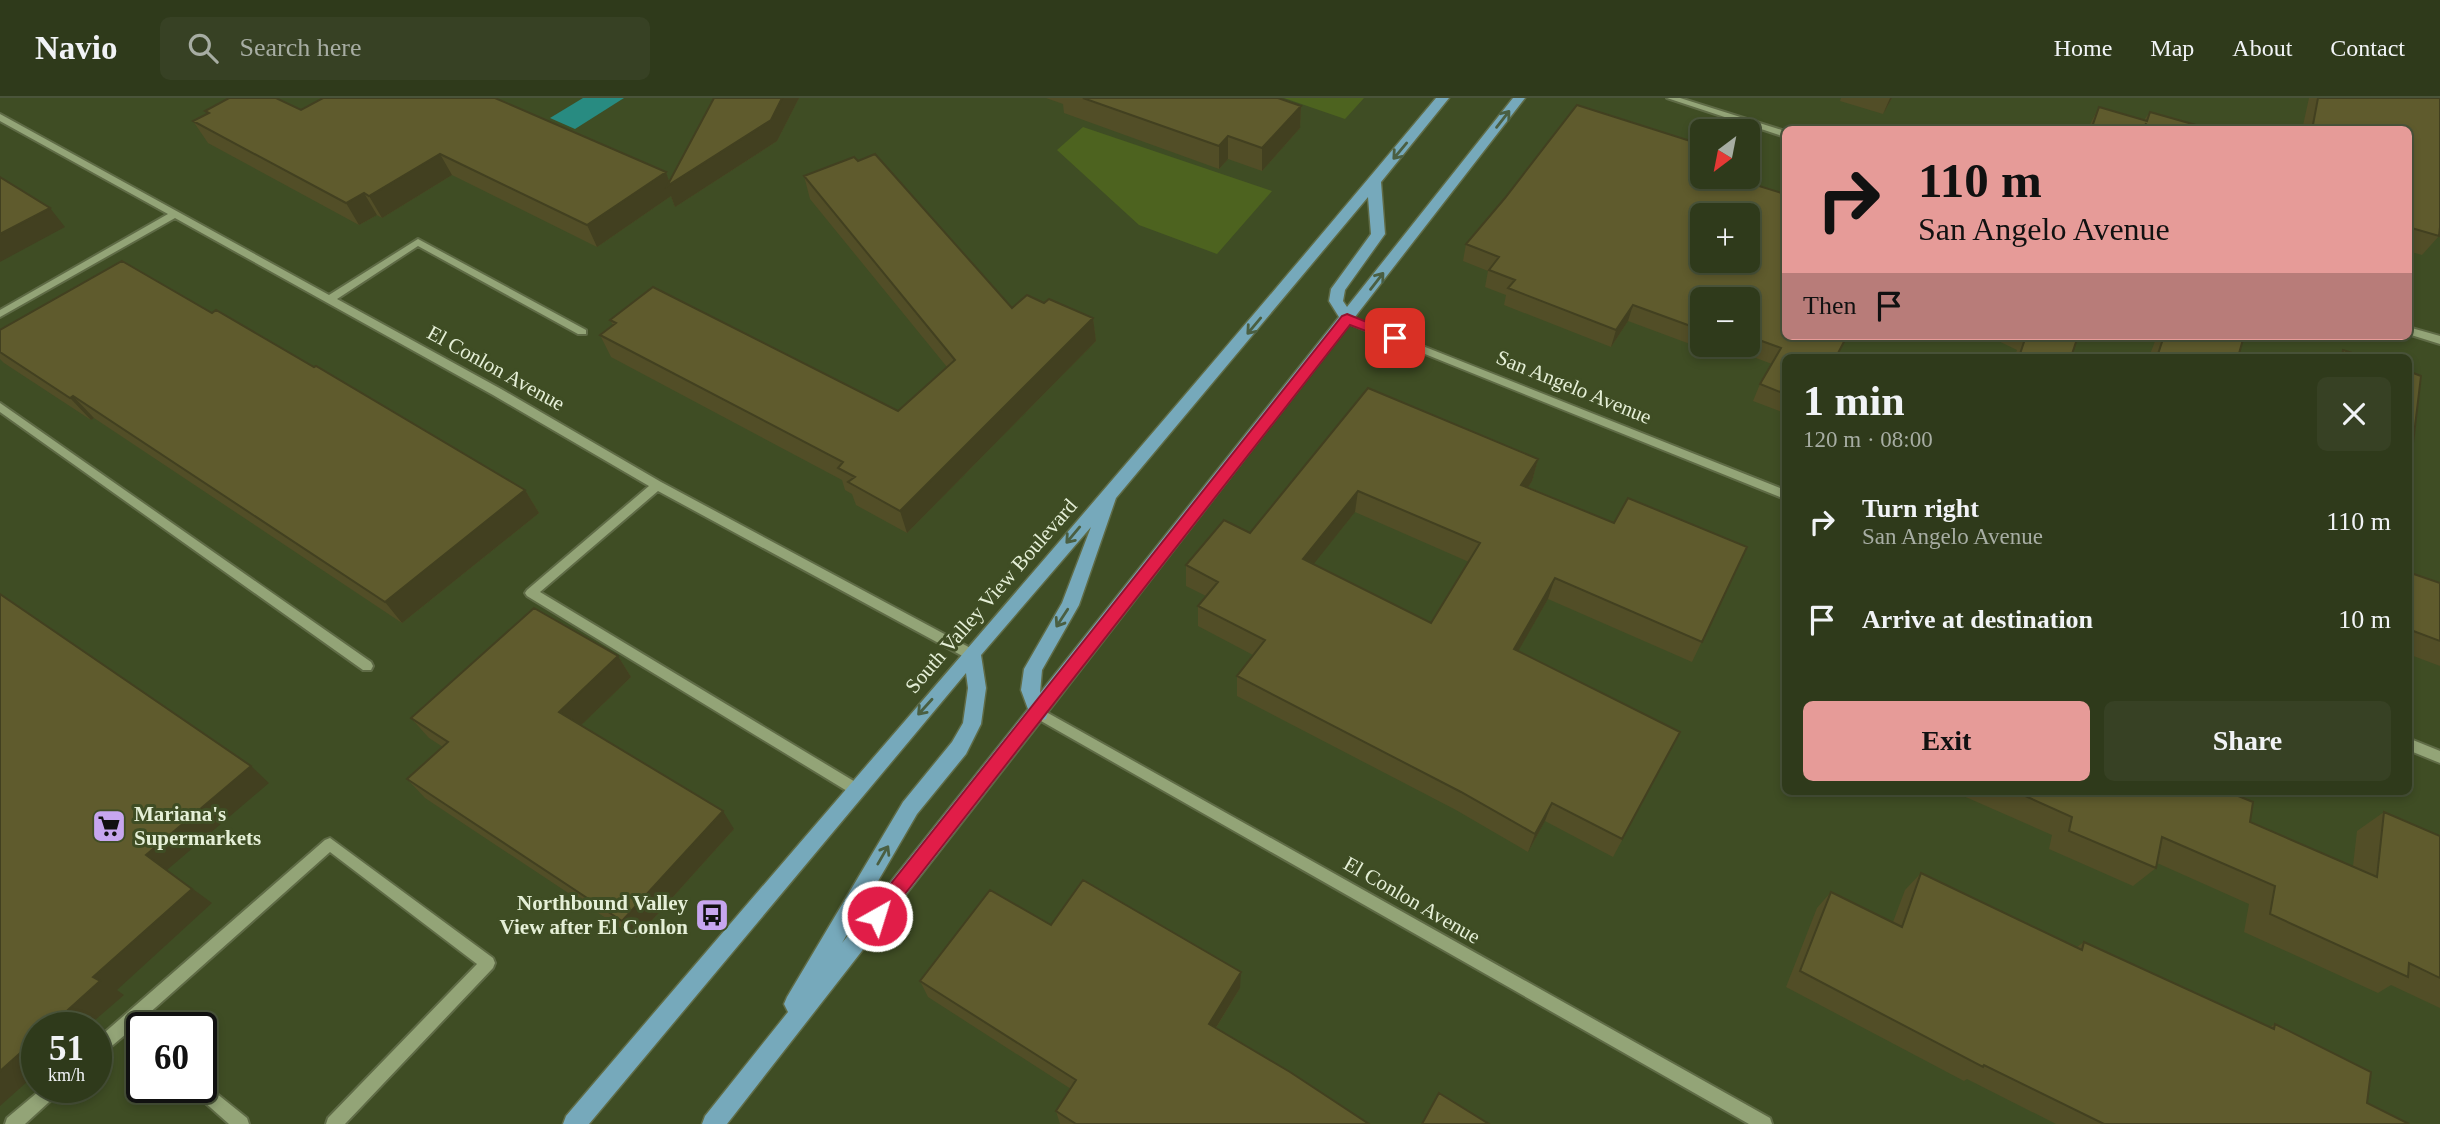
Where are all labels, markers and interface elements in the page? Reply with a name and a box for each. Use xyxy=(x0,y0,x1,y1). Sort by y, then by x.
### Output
search box xyxy=(160,17,650,80)
icon: search xyxy=(184,29,222,67)
text: Navio xyxy=(35,30,118,66)
text: Search here xyxy=(240,33,361,62)
text: Home xyxy=(2054,35,2112,61)
text: Map xyxy=(2150,35,2194,61)
text: About xyxy=(2232,35,2292,61)
text: Contact xyxy=(2330,35,2405,61)
one-way arrow xyxy=(1496,110,1511,128)
north arrow xyxy=(1690,119,1760,189)
map controls xyxy=(1690,119,1760,357)
one-way arrow xyxy=(1392,141,1407,159)
text: 110 m xyxy=(1918,153,2042,208)
icon: right xyxy=(1803,154,1894,245)
button: + xyxy=(1690,203,1760,273)
text: San Angelo Avenue xyxy=(1918,211,2170,247)
one-way arrow xyxy=(1369,272,1384,291)
button: − xyxy=(1690,287,1760,357)
icon: arrive xyxy=(1870,287,1908,325)
text: Then xyxy=(1803,291,1856,320)
pin xyxy=(1365,308,1425,368)
one-way arrow xyxy=(1246,316,1262,334)
icon: arrive xyxy=(1376,319,1414,357)
street label: El Conlon Avenue xyxy=(423,320,569,416)
street label: San Angelo Avenue xyxy=(1493,345,1655,429)
button: close xyxy=(2317,377,2391,451)
text: 1 min xyxy=(1803,378,1905,424)
text: 120 m · 08:00 xyxy=(1803,427,1933,452)
street label: South Valley View Boulevard xyxy=(900,494,1082,698)
text: Turn right xyxy=(1862,494,1979,523)
icon: right xyxy=(1803,503,1841,541)
text: 110 m xyxy=(2326,507,2391,536)
text: San Angelo Avenue xyxy=(1862,524,2043,549)
one-way arrow xyxy=(1065,525,1081,543)
icon: arrive xyxy=(1803,601,1841,639)
text: Arrive at destination xyxy=(1862,605,2093,634)
text: 10 m xyxy=(2338,605,2391,634)
one-way arrow xyxy=(1055,608,1070,627)
one-way arrow xyxy=(917,698,933,716)
button: Exit xyxy=(1803,701,2090,781)
button: Share xyxy=(2104,701,2391,781)
place label: Mariana's Supermarkets xyxy=(134,802,261,850)
supermarket icon: Mariana's Supermarkets xyxy=(90,807,128,845)
one-way arrow xyxy=(876,845,890,865)
street label: El Conlon Avenue xyxy=(1339,851,1485,949)
position arrow xyxy=(840,879,914,953)
place label: Northbound Valley View after El Conlon xyxy=(500,891,688,939)
bus stop icon: Northbound Valley View after El Conlon xyxy=(693,896,731,934)
speed limit sign: 60 xyxy=(126,1012,217,1103)
text: 51 xyxy=(49,1029,84,1068)
text: km/h xyxy=(48,1065,85,1085)

